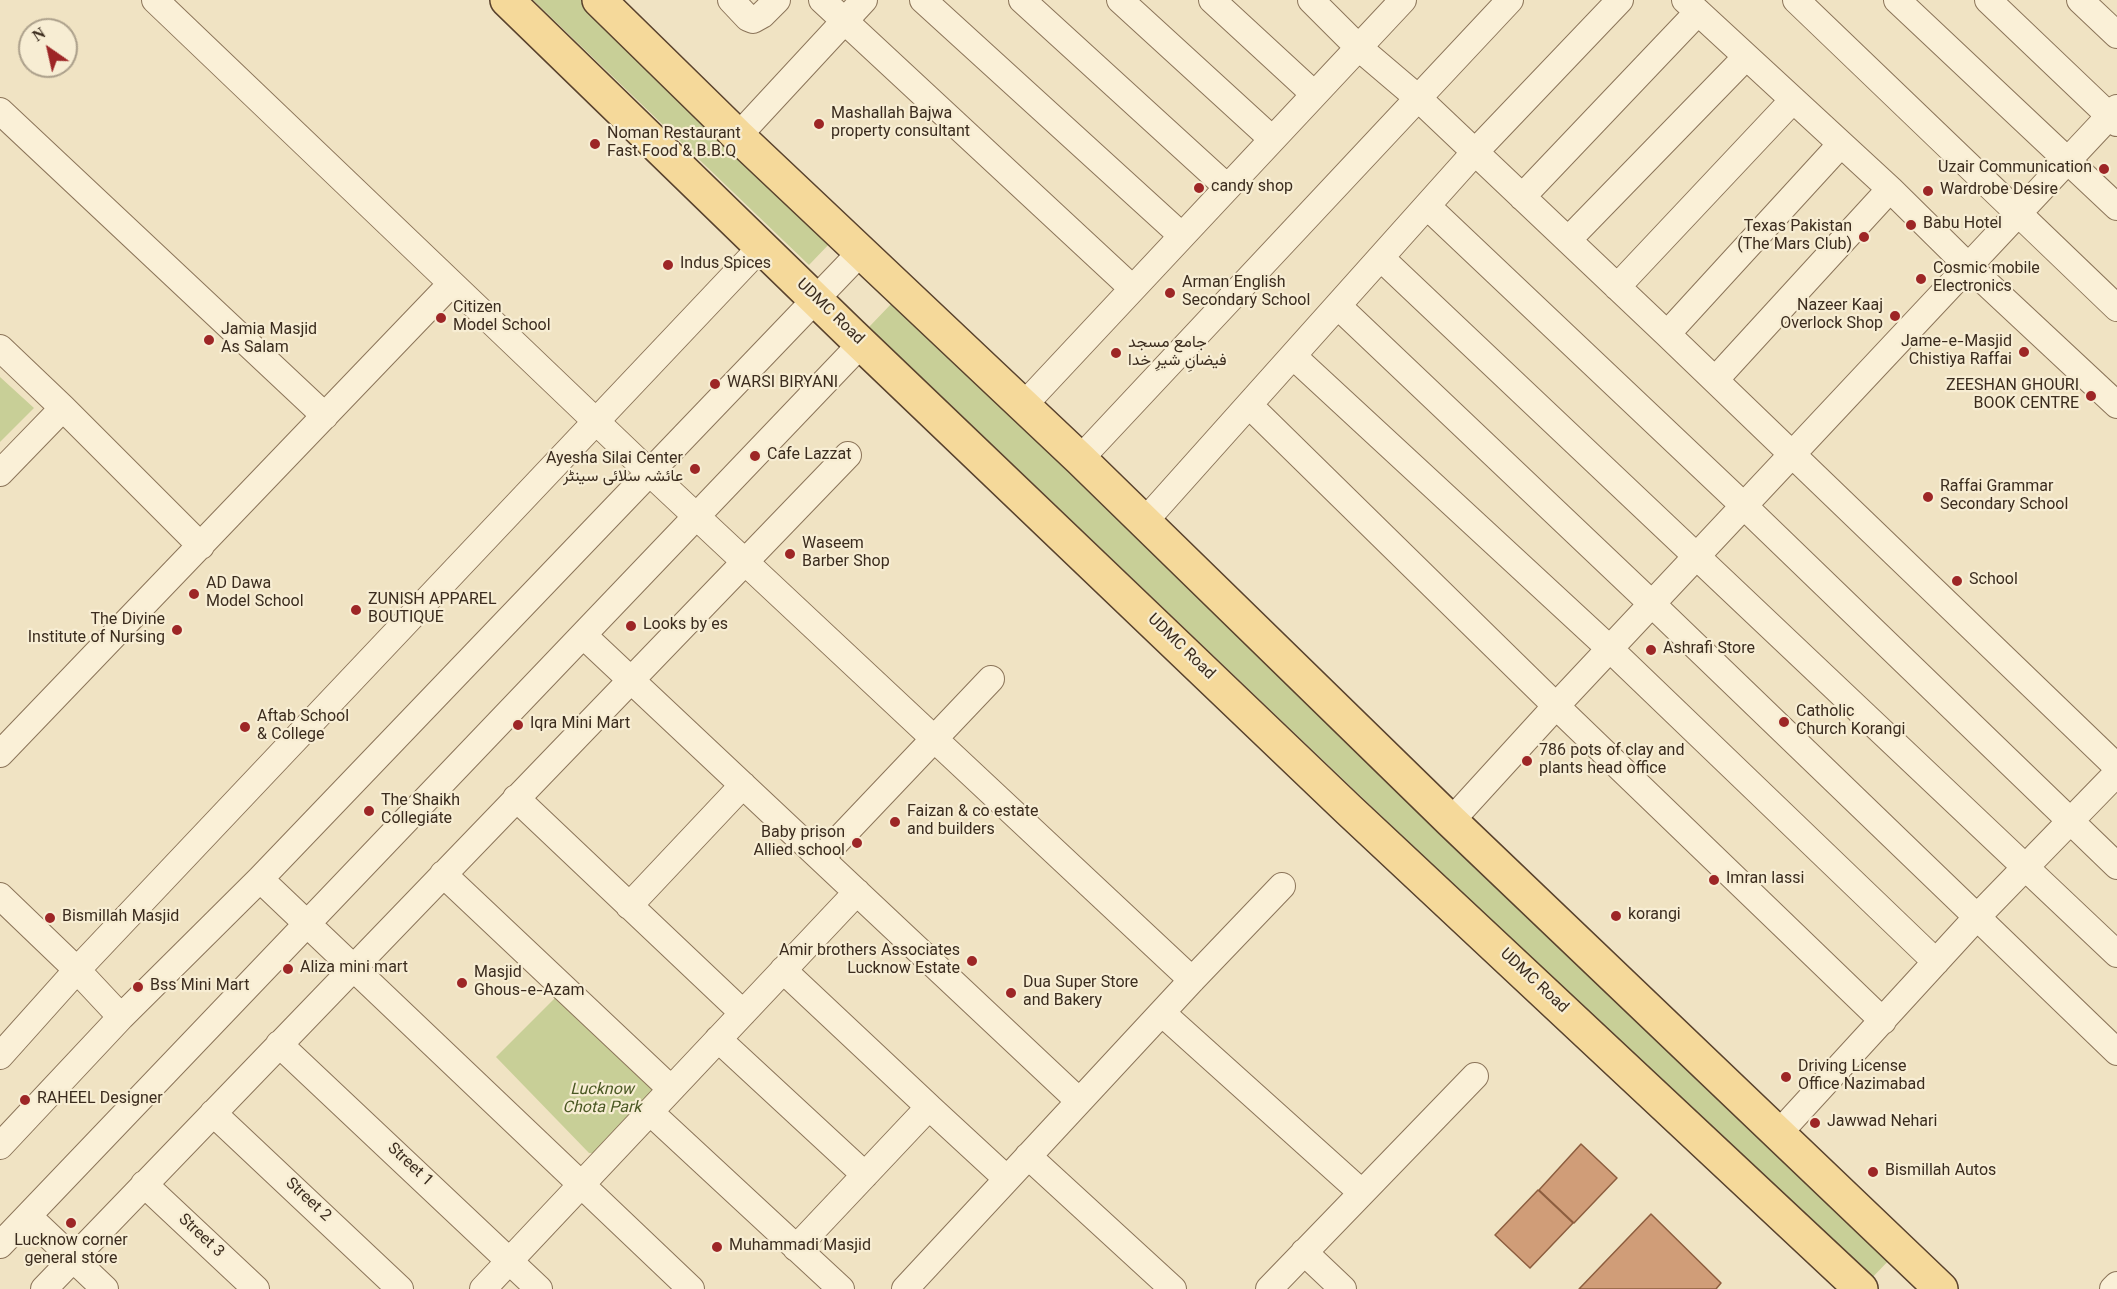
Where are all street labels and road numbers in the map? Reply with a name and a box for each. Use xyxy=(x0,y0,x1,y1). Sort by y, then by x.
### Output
street label: UDMC Road xyxy=(791,276,867,350)
street label: UDMC Road xyxy=(1142,611,1218,685)
street label: UDMC Road xyxy=(1495,946,1571,1018)
street label: Street 1 xyxy=(382,1140,436,1192)
street label: Street 2 xyxy=(280,1175,334,1227)
street label: Street 3 xyxy=(173,1211,227,1263)

